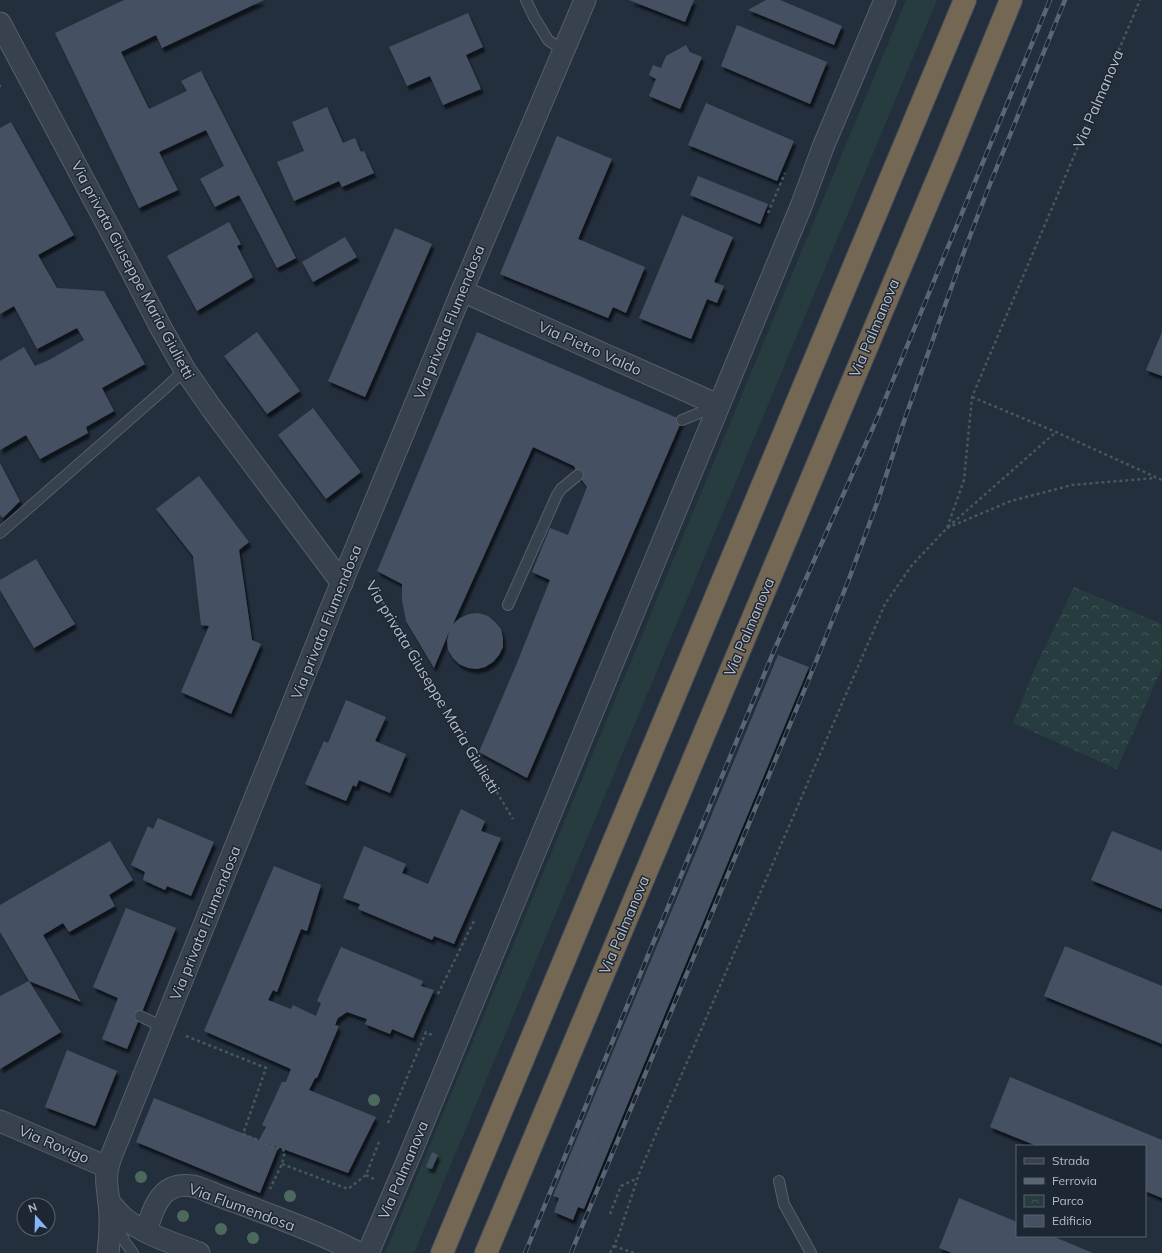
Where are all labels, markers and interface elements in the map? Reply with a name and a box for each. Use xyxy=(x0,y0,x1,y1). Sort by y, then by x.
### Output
street label: Via Palmanova xyxy=(1069,47,1127,151)
street label: Via privata Giuseppe Maria Giulietti xyxy=(67,157,199,383)
street label: Via privata Flumendosa xyxy=(409,242,489,402)
street label: Via Palmanova xyxy=(845,276,903,380)
street label: Via Pietro Valdo xyxy=(535,317,645,379)
street label: Via privata Flumendosa xyxy=(286,542,366,702)
street label: Via Palmanova xyxy=(720,575,778,679)
street label: Via privata Giuseppe Maria Giulietti xyxy=(362,577,504,797)
street label: Via privata Flumendosa xyxy=(165,843,245,1003)
street label: Via Palmanova xyxy=(595,873,653,977)
street label: Via Palmanova xyxy=(374,1118,432,1222)
street label: Via Rovigo xyxy=(16,1121,92,1167)
legend xyxy=(1016,1145,1146,1237)
text: Strada xyxy=(1052,1153,1090,1168)
text: Ferrovia xyxy=(1052,1173,1097,1188)
street label: Via Flumendosa xyxy=(186,1179,298,1235)
text: Parco xyxy=(1052,1193,1084,1208)
north arrow xyxy=(16,1197,56,1237)
text: N xyxy=(26,1200,39,1216)
text: Edificio xyxy=(1052,1213,1092,1228)

